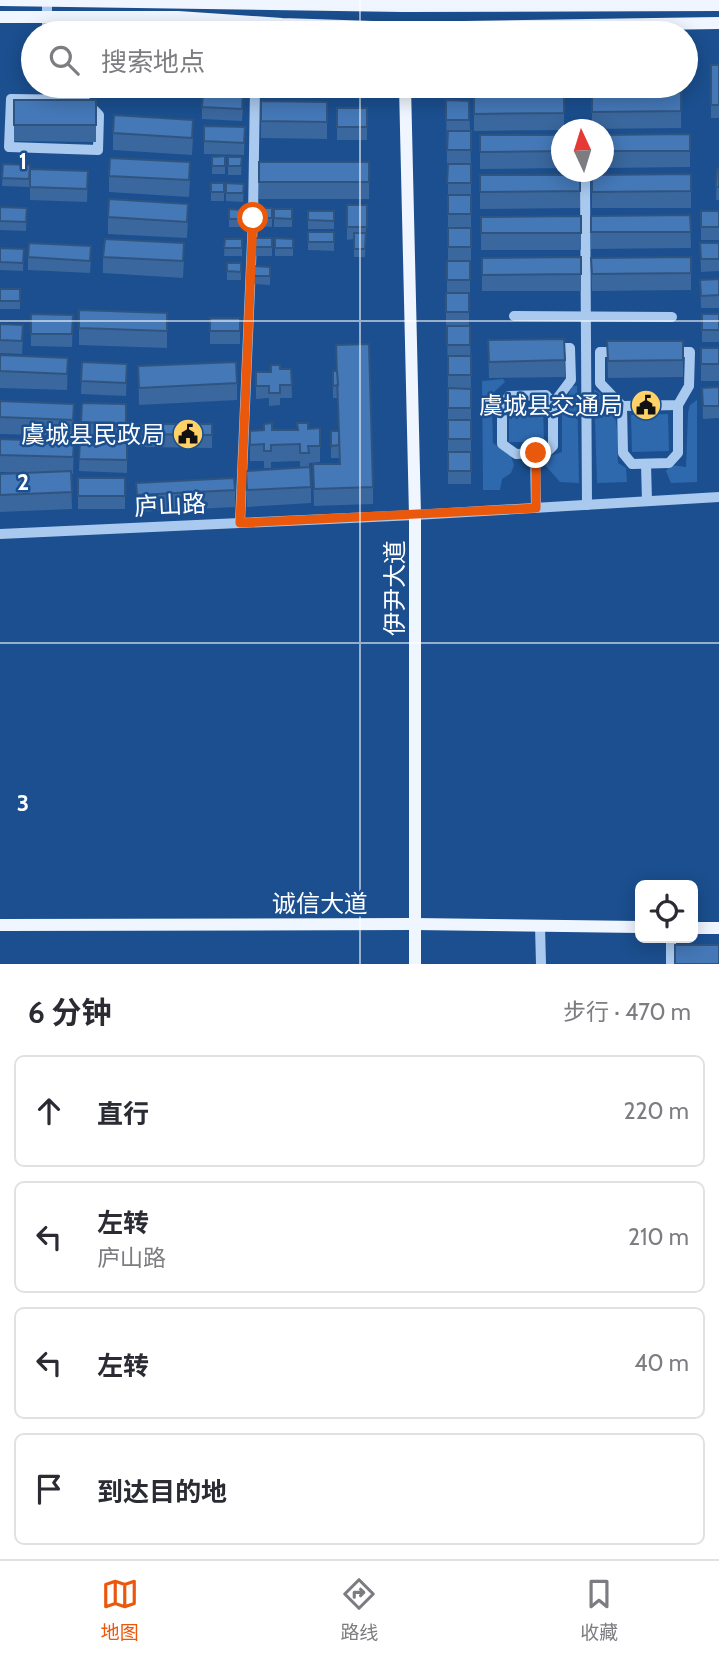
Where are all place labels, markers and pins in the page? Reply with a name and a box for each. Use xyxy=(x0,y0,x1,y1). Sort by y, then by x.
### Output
public building icon: 虞城县交通局 xyxy=(629,388,663,422)
place label: 虞城县交通局 xyxy=(479,391,623,420)
public building icon: 虞城县民政局 xyxy=(171,417,205,451)
place label: 虞城县民政局 xyxy=(21,420,165,449)

